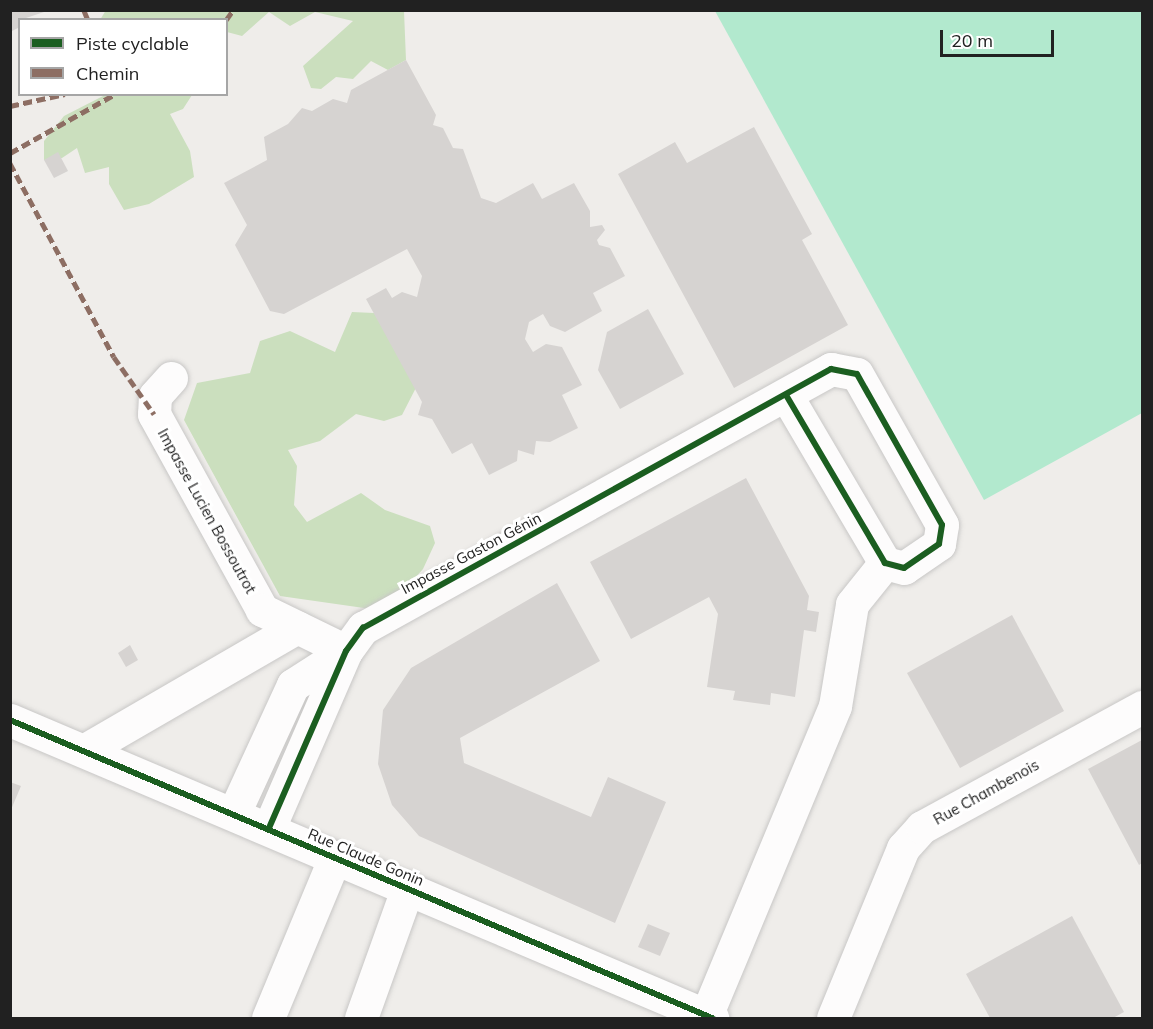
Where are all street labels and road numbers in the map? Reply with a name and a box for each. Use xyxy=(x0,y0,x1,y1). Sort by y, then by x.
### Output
street label: Impasse Lucien Bossoutrot xyxy=(154,425,260,597)
street label: Impasse Gaston Génin xyxy=(398,508,544,598)
street label: Rue Chambenois xyxy=(930,756,1042,828)
street label: Rue Claude Gonin xyxy=(305,824,427,890)

